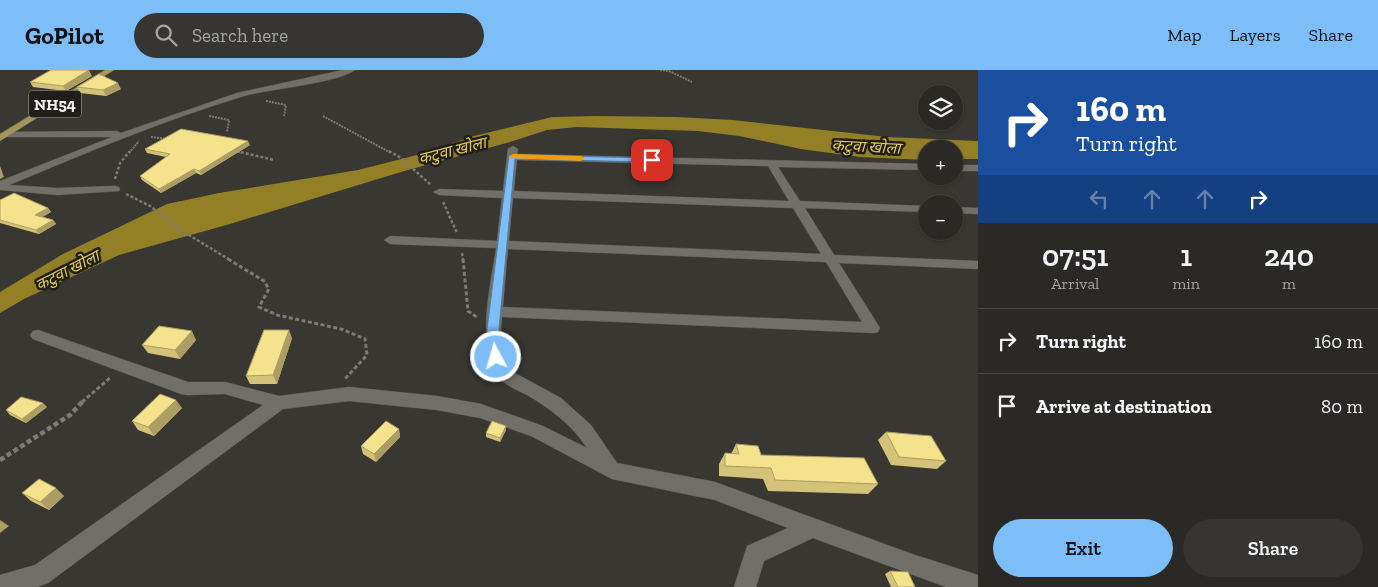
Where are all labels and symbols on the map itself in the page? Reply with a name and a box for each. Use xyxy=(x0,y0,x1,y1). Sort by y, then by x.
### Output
road number: NH54 xyxy=(29,90,81,118)
water label: कटुवा खोला xyxy=(416,132,491,169)
water label: कटुवा खोला xyxy=(831,135,904,159)
pin xyxy=(631,139,673,181)
water label: कटुवा खोला xyxy=(32,245,105,295)
position arrow xyxy=(469,330,521,382)

